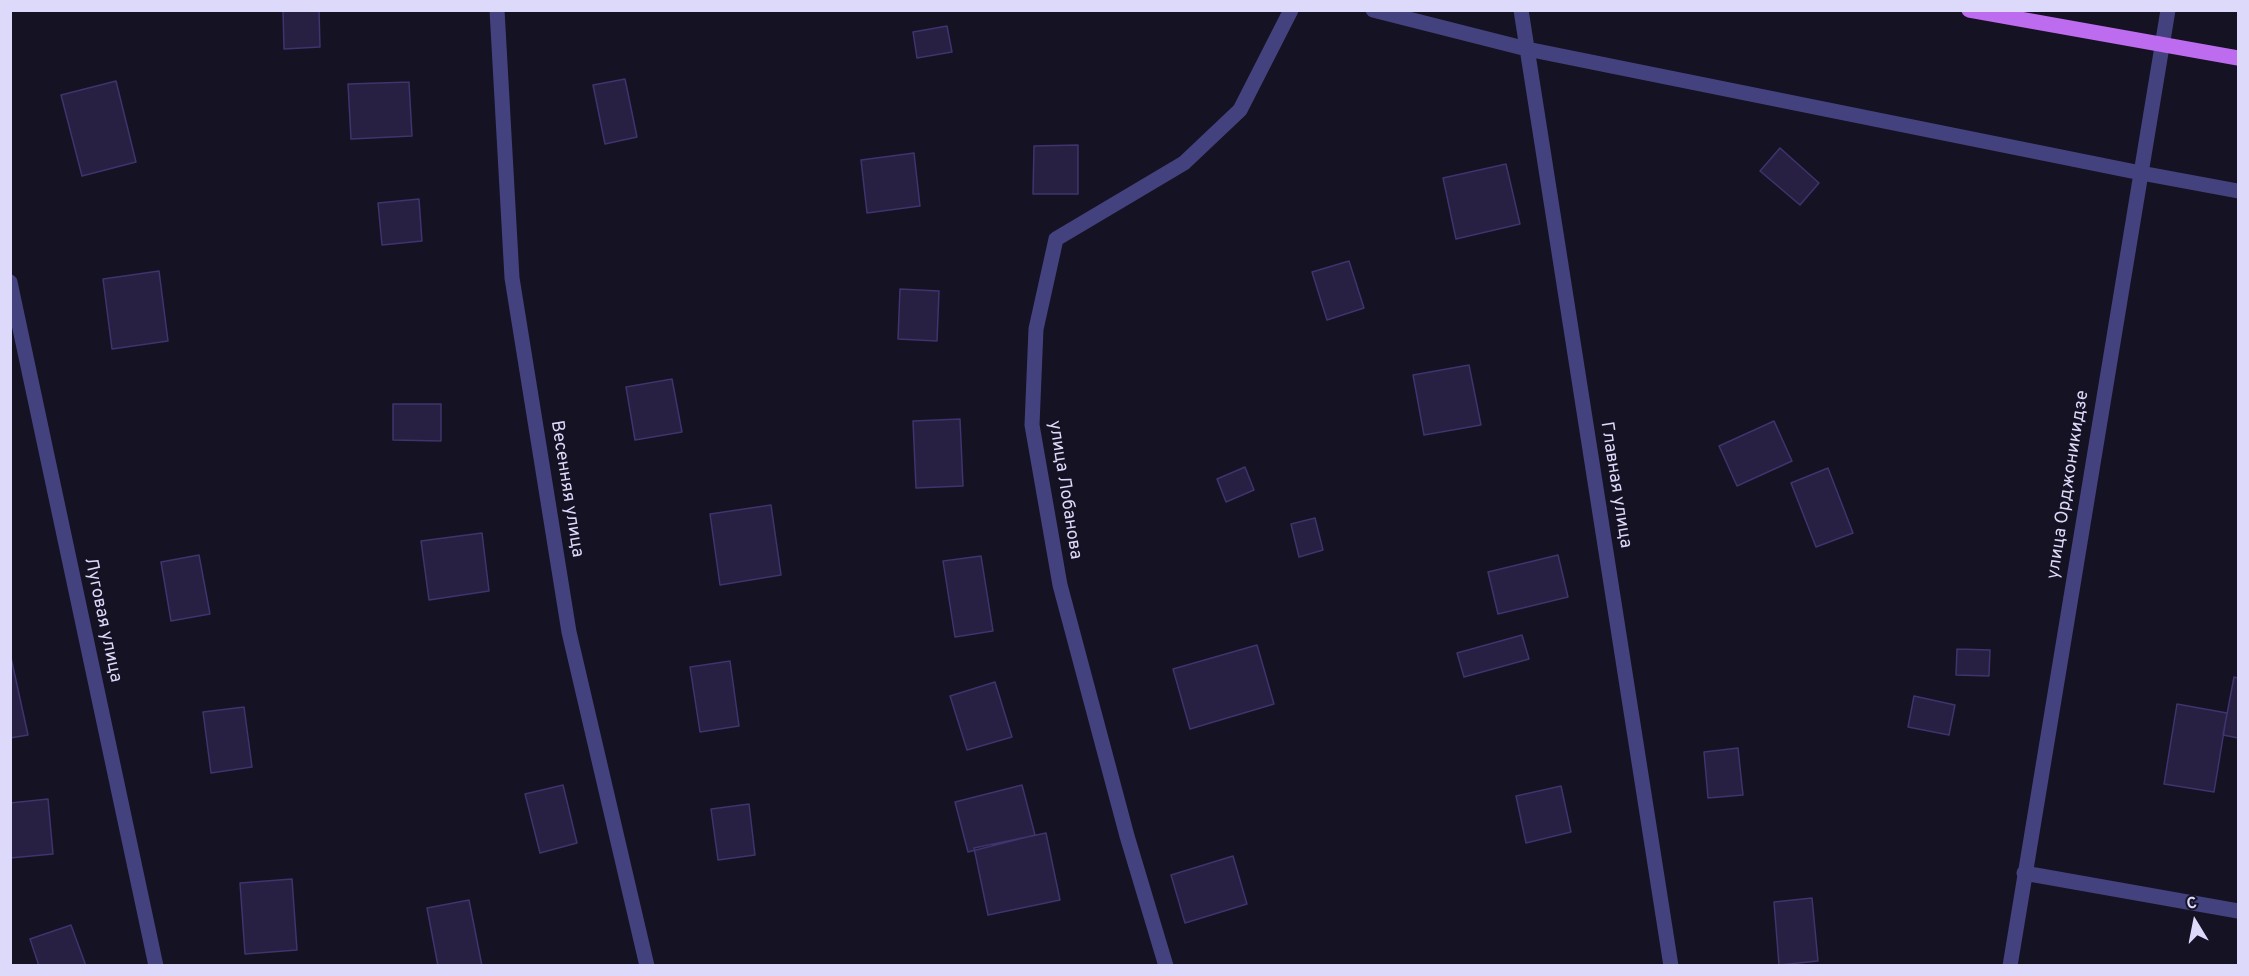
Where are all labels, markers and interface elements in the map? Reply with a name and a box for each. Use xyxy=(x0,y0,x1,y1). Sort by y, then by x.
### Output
street label: улица Орджоникидзе xyxy=(2043,389,2095,581)
street label: Весенняя улица xyxy=(545,419,587,559)
street label: улица Лобанова xyxy=(1042,419,1086,561)
street label: Главная улица xyxy=(1594,420,1636,550)
street label: Луговая улица xyxy=(78,556,126,684)
north arrow xyxy=(2165,892,2225,952)
text: С xyxy=(2185,894,2199,915)

